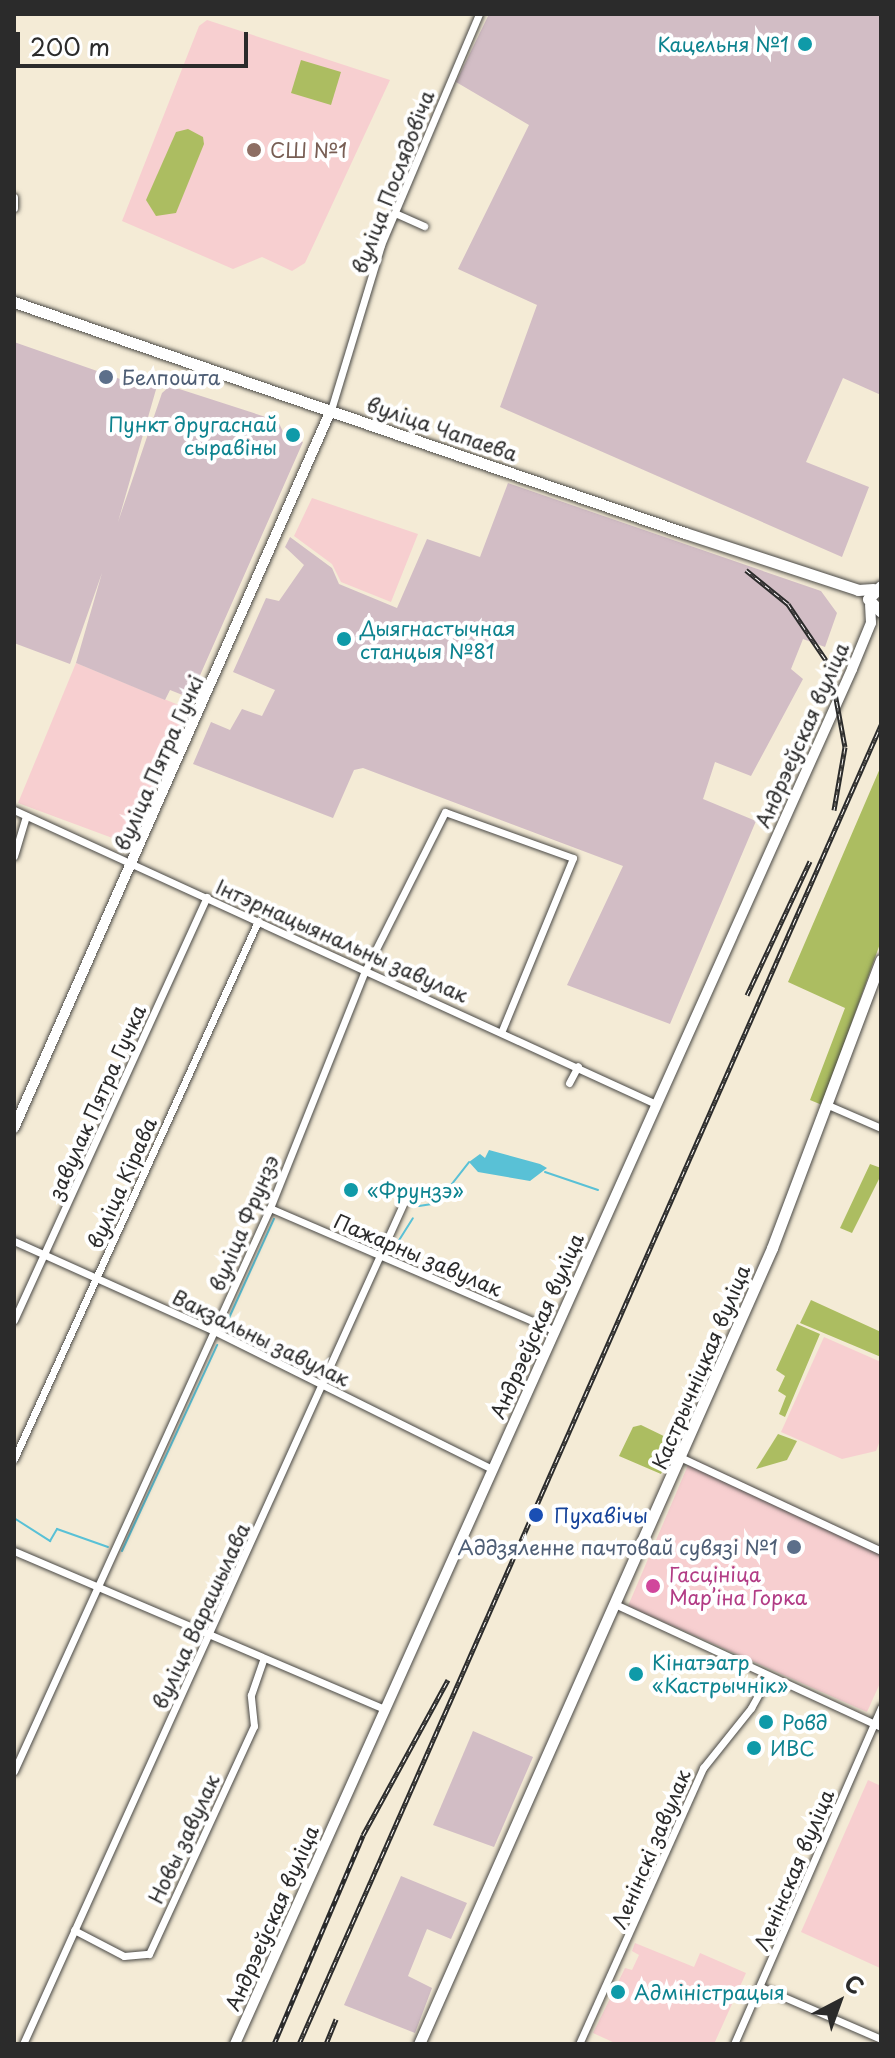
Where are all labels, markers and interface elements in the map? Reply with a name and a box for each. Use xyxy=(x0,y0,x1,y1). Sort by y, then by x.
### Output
scale bar xyxy=(20,16,252,66)
text: 200 m xyxy=(30,28,110,64)
place label: Кацельня №1 xyxy=(657,32,789,56)
marker: Кацельня №1 xyxy=(796,35,814,53)
street label: вуліца Послядовіча xyxy=(347,87,439,277)
place label: СШ №1 xyxy=(270,138,347,162)
marker: СШ №1 xyxy=(245,141,263,159)
place label: Белпошта xyxy=(122,365,220,389)
marker: Белпошта xyxy=(97,368,115,386)
street label: вуліца Чапаева xyxy=(364,392,520,466)
place label: Пункт другаснай сыравіны xyxy=(108,412,277,459)
marker: Пункт другаснай сыравіны xyxy=(284,426,302,444)
place label: Дыягнастычная станцыя №81 xyxy=(360,616,516,663)
marker: Дыягнастычная станцыя №81 xyxy=(335,630,353,648)
street label: Андрэеўская вуліца xyxy=(750,638,854,832)
street label: вуліца Пятра Гучкі xyxy=(110,672,208,854)
street label: Інтэрнацыянальны завулак xyxy=(212,874,472,1008)
street label: завулак Пятра Гучка xyxy=(43,1001,151,1203)
street label: вуліца Кірава xyxy=(82,1114,162,1252)
street label: вуліца Фрунзэ xyxy=(204,1151,284,1295)
place label: «Фрунзэ» xyxy=(367,1178,464,1202)
marker: «Фрунзэ» xyxy=(342,1181,360,1199)
street label: Пажарны завулак xyxy=(329,1208,507,1302)
street label: Андрэеўская вуліца xyxy=(485,1229,589,1423)
street label: Кастрычніцкая вуліца xyxy=(647,1261,755,1473)
street label: Вакзальны завулак xyxy=(168,1284,354,1392)
place label: Пухавічы xyxy=(554,1503,648,1527)
marker: Пухавічы xyxy=(525,1504,547,1526)
street label: вуліца Варашылава xyxy=(148,1520,254,1712)
place label: Аддзяленне пачтовай сувязі №1 xyxy=(456,1535,778,1559)
marker: Аддзяленне пачтовай сувязі №1 xyxy=(785,1538,803,1556)
place label: Гасцініца Марʼіна Горка xyxy=(669,1562,808,1609)
marker: Гасцініца Марʼіна Горка xyxy=(644,1577,662,1595)
place label: Кінатэатр «Кастрычнік» xyxy=(652,1650,788,1697)
marker: Кінатэатр «Кастрычнік» xyxy=(627,1665,645,1683)
place label: Ровд xyxy=(782,1710,828,1734)
marker: Ровд xyxy=(757,1713,775,1731)
place label: ИВС xyxy=(770,1736,815,1760)
marker: ИВС xyxy=(745,1739,763,1757)
street label: Ленінскі завулак xyxy=(606,1765,696,1933)
street label: Новы завулак xyxy=(143,1770,225,1908)
street label: Ленінская вуліца xyxy=(749,1785,839,1955)
street label: Андрэеўская вуліца xyxy=(220,1821,324,2015)
north arrow xyxy=(799,1962,879,2042)
text: С xyxy=(838,1966,872,2001)
place label: Адміністрацыя xyxy=(634,1980,785,2004)
marker: Адміністрацыя xyxy=(609,1983,627,2001)

